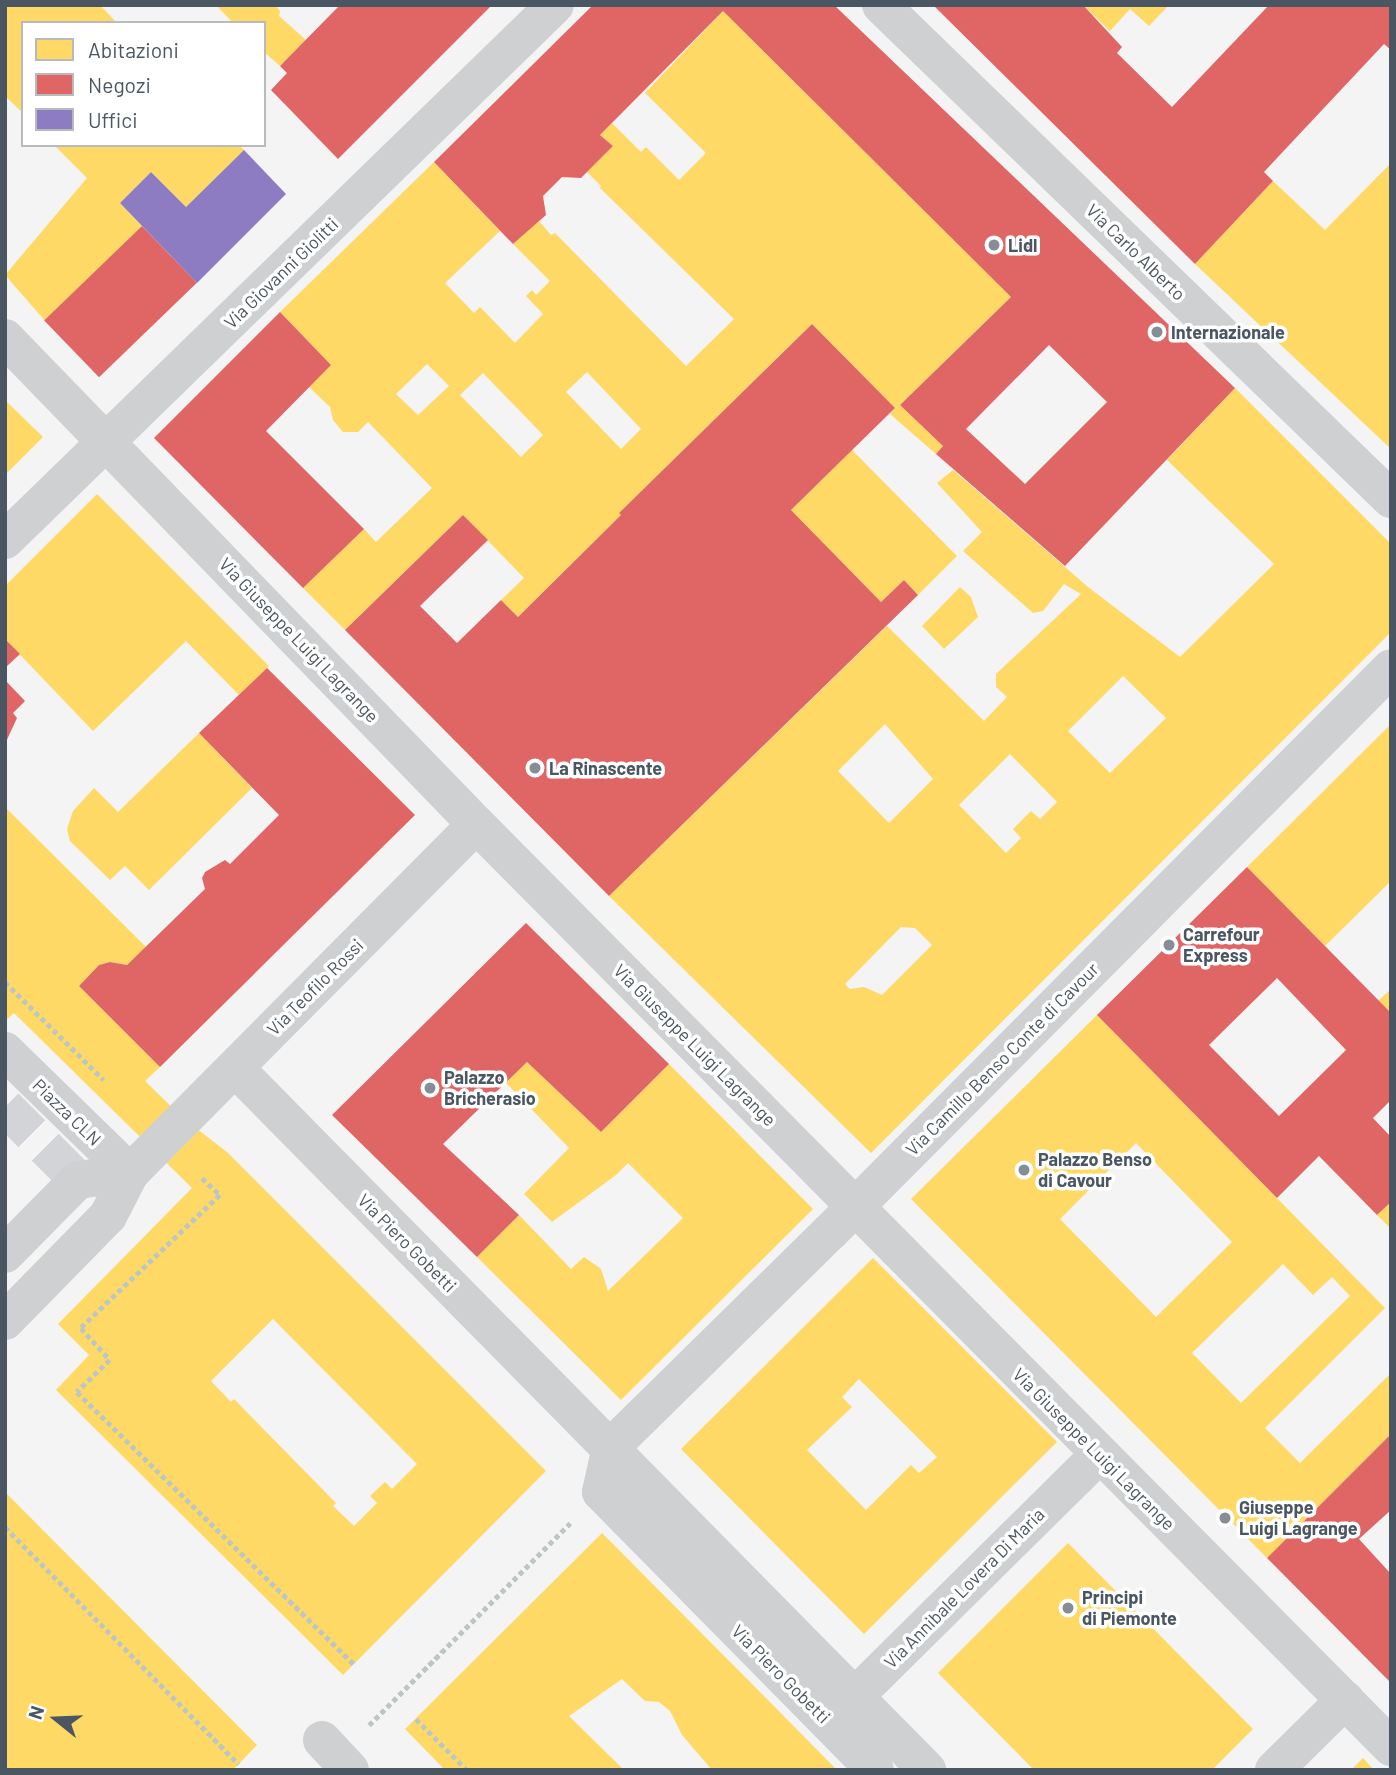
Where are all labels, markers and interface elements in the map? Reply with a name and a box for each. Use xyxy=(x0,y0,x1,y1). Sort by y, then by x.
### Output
legend xyxy=(21,21,266,147)
text: Abitazioni xyxy=(88,37,179,62)
text: Negozi xyxy=(88,72,151,97)
text: Uffici xyxy=(88,107,138,132)
street label: Via Carlo Alberto xyxy=(1082,199,1190,305)
street label: Via Giovanni Giolitti xyxy=(220,213,342,333)
place label: Lidl xyxy=(1008,234,1037,256)
marker: Lidl xyxy=(986,237,1002,253)
place label: Internazionale xyxy=(1171,321,1285,343)
marker: Internazionale xyxy=(1149,324,1165,340)
street label: Via Giuseppe Luigi Lagrange xyxy=(215,553,383,727)
place label: La Rinascente xyxy=(549,757,662,779)
marker: La Rinascente xyxy=(527,760,543,776)
place label: Carrefour Express xyxy=(1183,924,1260,967)
street label: Via Teofilo Rossi xyxy=(262,934,368,1040)
marker: Carrefour Express xyxy=(1161,937,1177,953)
street label: Via Camillo Benso Conte di Cavour xyxy=(901,958,1103,1160)
street label: Via Giuseppe Luigi Lagrange xyxy=(609,959,781,1131)
place label: Palazzo Bricherasio xyxy=(444,1067,536,1110)
street label: Piazza CLN xyxy=(28,1074,106,1150)
marker: Palazzo Bricherasio xyxy=(422,1080,438,1096)
place label: Palazzo Benso di Cavour xyxy=(1038,1149,1152,1192)
marker: Palazzo Benso di Cavour xyxy=(1016,1162,1032,1178)
street label: Via Piero Gobetti xyxy=(353,1189,461,1297)
street label: Via Giuseppe Luigi Lagrange xyxy=(1008,1363,1180,1535)
place label: Giuseppe Luigi Lagrange xyxy=(1239,1497,1358,1540)
street label: Via Annibale Lovera Di Maria xyxy=(879,1503,1049,1673)
marker: Giuseppe Luigi Lagrange xyxy=(1217,1510,1233,1526)
place label: Principi di Piemonte xyxy=(1082,1587,1177,1630)
marker: Principi di Piemonte xyxy=(1060,1600,1076,1616)
street label: Via Piero Gobetti xyxy=(727,1620,835,1728)
north arrow xyxy=(21,1684,91,1754)
text: N xyxy=(23,1703,48,1722)

